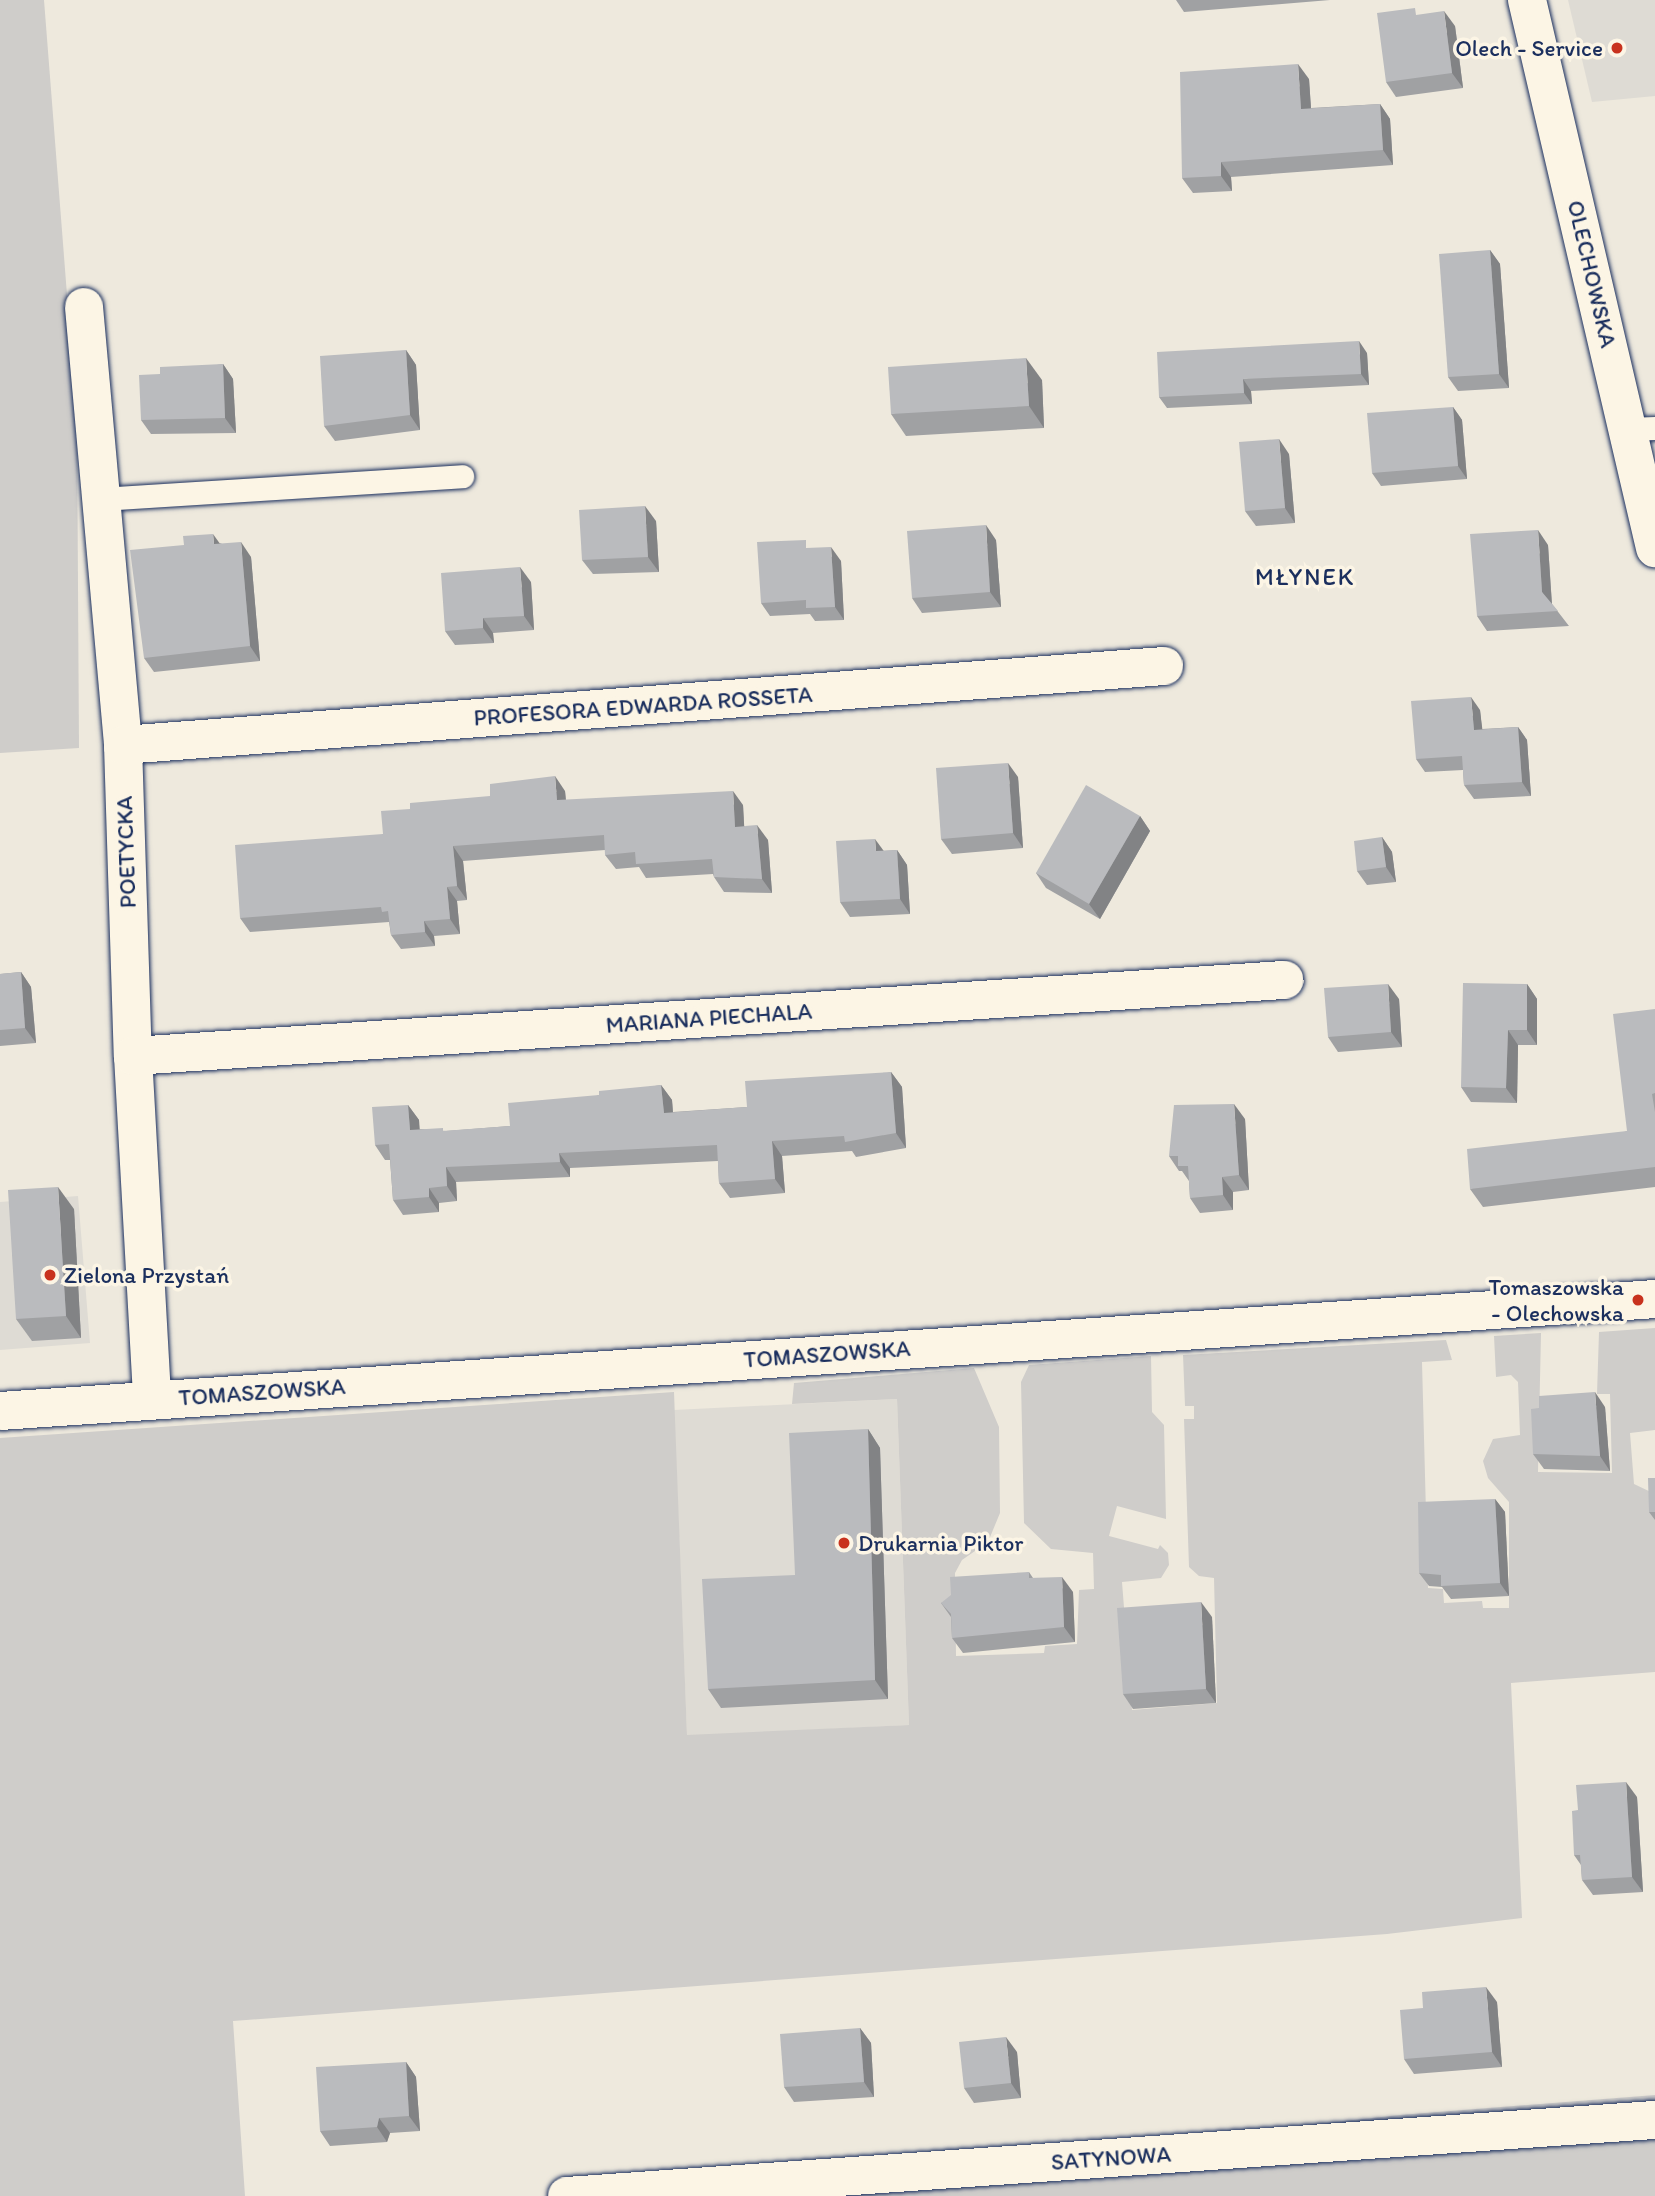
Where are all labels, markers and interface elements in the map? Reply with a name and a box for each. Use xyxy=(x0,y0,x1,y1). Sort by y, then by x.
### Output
place label: Olech - Service xyxy=(1455,34,1603,62)
marker: Olech - Service xyxy=(1609,40,1625,56)
street label: OLECHOWSKA xyxy=(1562,198,1622,350)
district label: MŁYNEK xyxy=(1255,563,1355,591)
street label: PROFESORA EDWARDA ROSSETA xyxy=(472,680,814,732)
street label: POETYCKA xyxy=(110,795,142,909)
street label: MARIANA PIECHALA xyxy=(604,997,814,1039)
place label: Zielona Przystań xyxy=(64,1261,229,1289)
marker: Zielona Przystań xyxy=(42,1267,58,1283)
place label: Tomaszowska - Olechowska xyxy=(1489,1273,1624,1327)
marker: Tomaszowska - Olechowska xyxy=(1630,1292,1646,1308)
street label: TOMASZOWSKA xyxy=(743,1334,911,1374)
street label: TOMASZOWSKA xyxy=(178,1372,346,1412)
place label: Drukarnia Piktor xyxy=(858,1529,1024,1557)
marker: Drukarnia Piktor xyxy=(836,1535,852,1551)
street label: SATYNOWA xyxy=(1050,2140,1172,2176)

